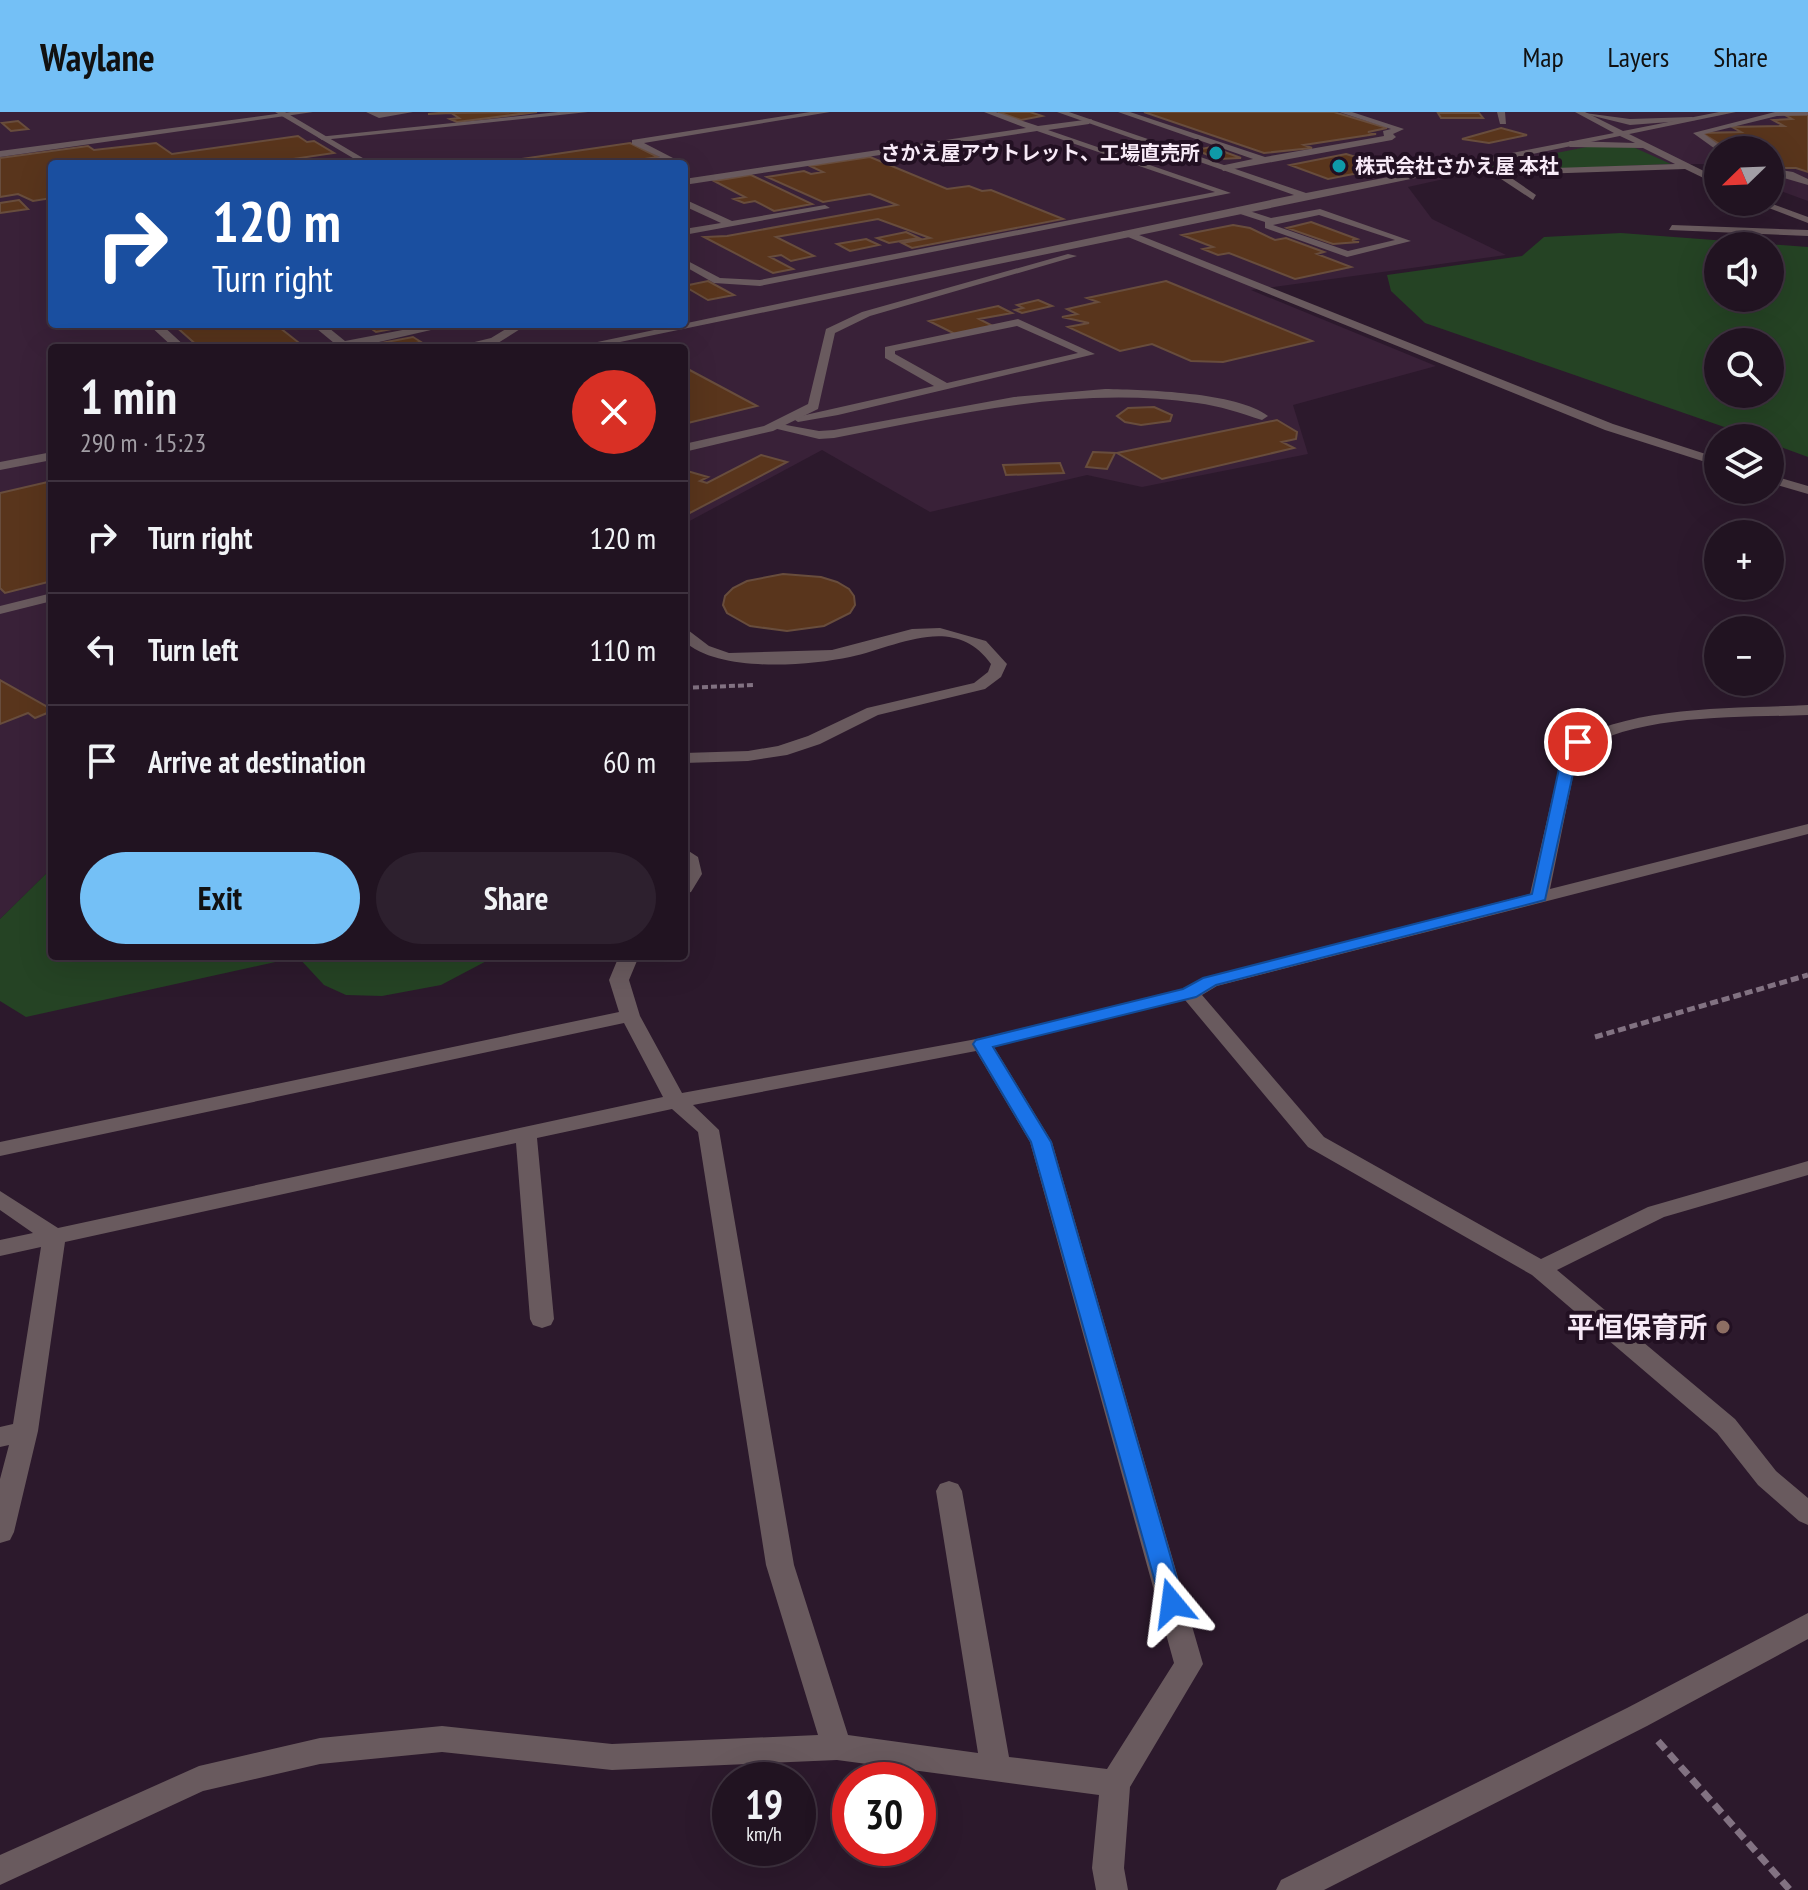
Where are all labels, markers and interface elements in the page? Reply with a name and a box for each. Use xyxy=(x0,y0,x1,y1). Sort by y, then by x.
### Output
text: Waylane xyxy=(40,32,155,81)
text: Map xyxy=(1522,38,1564,75)
text: Layers xyxy=(1608,38,1669,75)
text: Share xyxy=(1713,38,1768,75)
north arrow xyxy=(1704,136,1784,216)
map controls xyxy=(1704,136,1784,696)
place label: さかえ屋アウトレット、工場直売所 xyxy=(880,140,1200,166)
marker: さかえ屋アウトレット、工場直売所 xyxy=(1207,144,1225,162)
place label: 株式会社さかえ屋 本社 xyxy=(1355,153,1559,179)
marker: 株式会社さかえ屋 本社 xyxy=(1330,157,1348,175)
text: 120 m xyxy=(212,185,341,257)
icon: right xyxy=(80,192,184,296)
button: sound xyxy=(1704,232,1784,312)
text: Turn right xyxy=(212,255,333,302)
button: search xyxy=(1704,328,1784,408)
text: 1 min xyxy=(80,365,177,427)
button: close xyxy=(572,370,656,454)
button: layers xyxy=(1704,424,1784,504)
text: 290 m · 15:23 xyxy=(80,426,206,459)
icon: right xyxy=(80,515,124,559)
text: Turn right xyxy=(148,518,252,557)
text: 120 m xyxy=(590,518,656,557)
button: + xyxy=(1704,520,1784,600)
button: − xyxy=(1704,616,1784,696)
icon: left xyxy=(80,627,124,671)
text: Turn left xyxy=(148,630,238,669)
text: 110 m xyxy=(590,630,656,669)
pin xyxy=(1544,708,1612,776)
icon: arrive xyxy=(1556,720,1600,764)
icon: arrive xyxy=(80,739,124,783)
text: Arrive at destination xyxy=(148,742,366,781)
text: 60 m xyxy=(603,742,656,781)
button: Exit xyxy=(80,852,360,944)
button: Share xyxy=(376,852,656,944)
place label: 平恒保育所 xyxy=(1567,1308,1707,1345)
marker: 平恒保育所 xyxy=(1714,1318,1732,1336)
position arrow xyxy=(1130,1561,1214,1645)
speed limit sign: 30 xyxy=(832,1762,936,1866)
text: 19 xyxy=(745,1778,783,1830)
text: km/h xyxy=(746,1821,782,1847)

